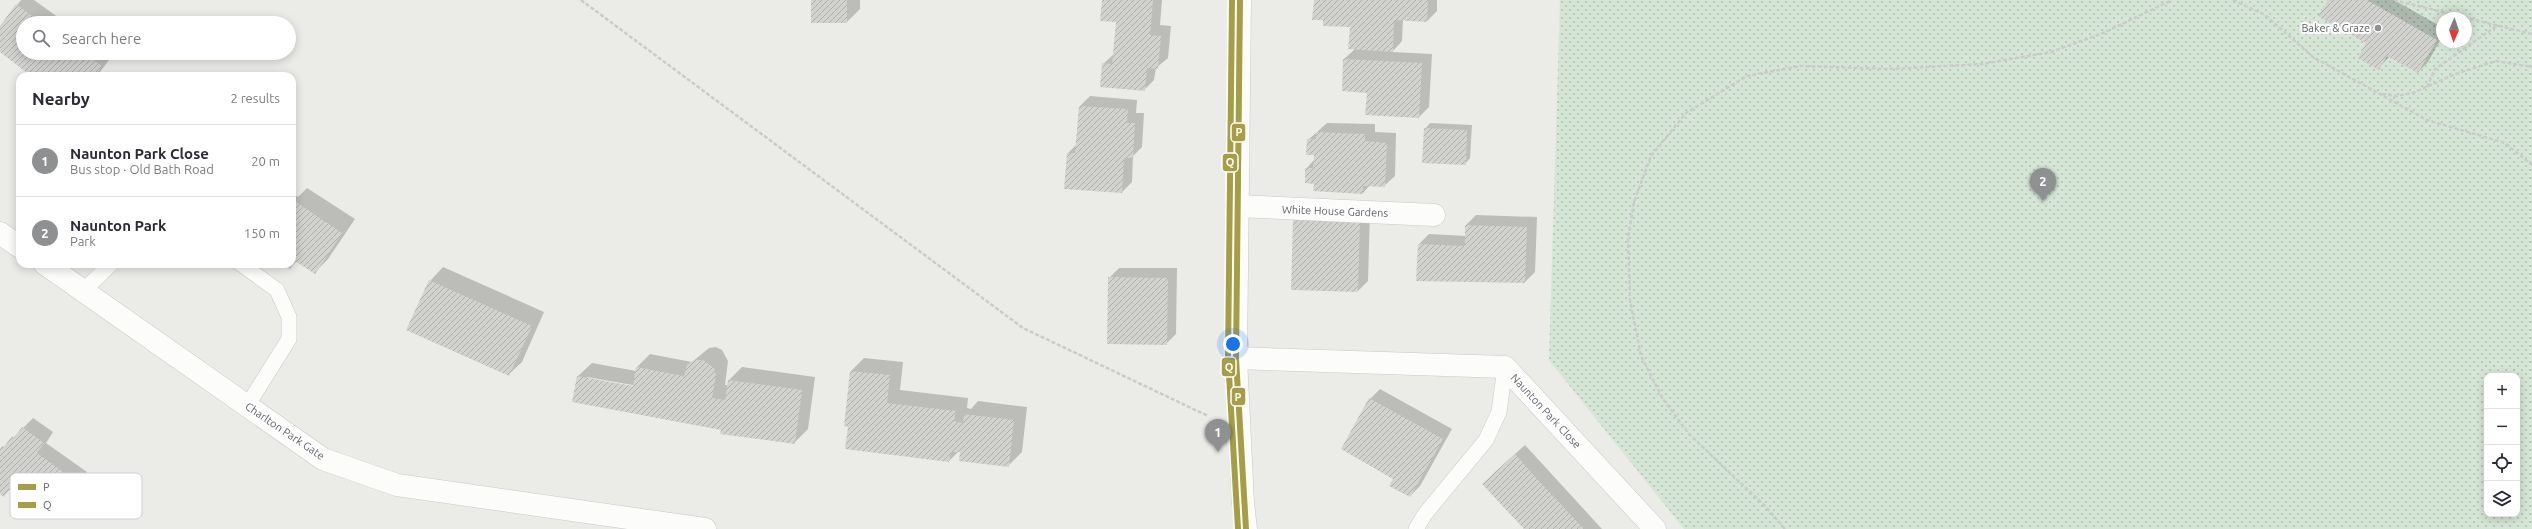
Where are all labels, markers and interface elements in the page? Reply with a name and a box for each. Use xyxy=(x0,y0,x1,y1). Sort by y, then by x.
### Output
north arrow xyxy=(2436,12,2472,48)
search box xyxy=(16,16,296,60)
place label: Baker & Graze xyxy=(2301,22,2370,34)
marker: Baker & Graze xyxy=(2373,23,2383,33)
icon: search xyxy=(30,27,52,49)
text: Search here xyxy=(62,30,141,47)
text: Nearby xyxy=(32,89,90,108)
text: 2 results xyxy=(230,91,280,105)
line badge: P xyxy=(1231,123,1246,142)
text: P xyxy=(1236,126,1243,138)
text: Naunton Park Close xyxy=(70,145,209,162)
line badge: Q xyxy=(1222,153,1238,172)
text: 1 xyxy=(41,154,49,168)
text: 20 m xyxy=(251,154,280,168)
text: Q xyxy=(1226,156,1235,168)
text: Bus stop · Old Bath Road xyxy=(70,162,214,176)
pin: 2 xyxy=(2030,168,2056,201)
street label: White House Gardens xyxy=(1282,203,1389,219)
text: Naunton Park xyxy=(70,217,166,234)
text: 2 xyxy=(41,226,49,240)
text: 150 m xyxy=(244,226,280,240)
text: Park xyxy=(70,234,96,248)
your location xyxy=(1223,334,1243,354)
line badge: Q xyxy=(1221,357,1236,377)
text: Q xyxy=(1225,361,1234,373)
street label: Naunton Park Close xyxy=(1509,371,1583,451)
map controls xyxy=(2484,373,2520,517)
button: + xyxy=(2484,373,2520,409)
line badge: P xyxy=(1231,387,1246,406)
text: P xyxy=(1235,391,1242,403)
street label: Charlton Park Gate xyxy=(243,400,327,462)
button: − xyxy=(2484,409,2520,445)
pin: 1 xyxy=(1205,419,1231,452)
button: locate xyxy=(2484,445,2520,481)
legend xyxy=(10,473,142,519)
text: P xyxy=(43,481,50,493)
button: layers xyxy=(2484,481,2520,517)
text: Q xyxy=(43,499,52,511)

